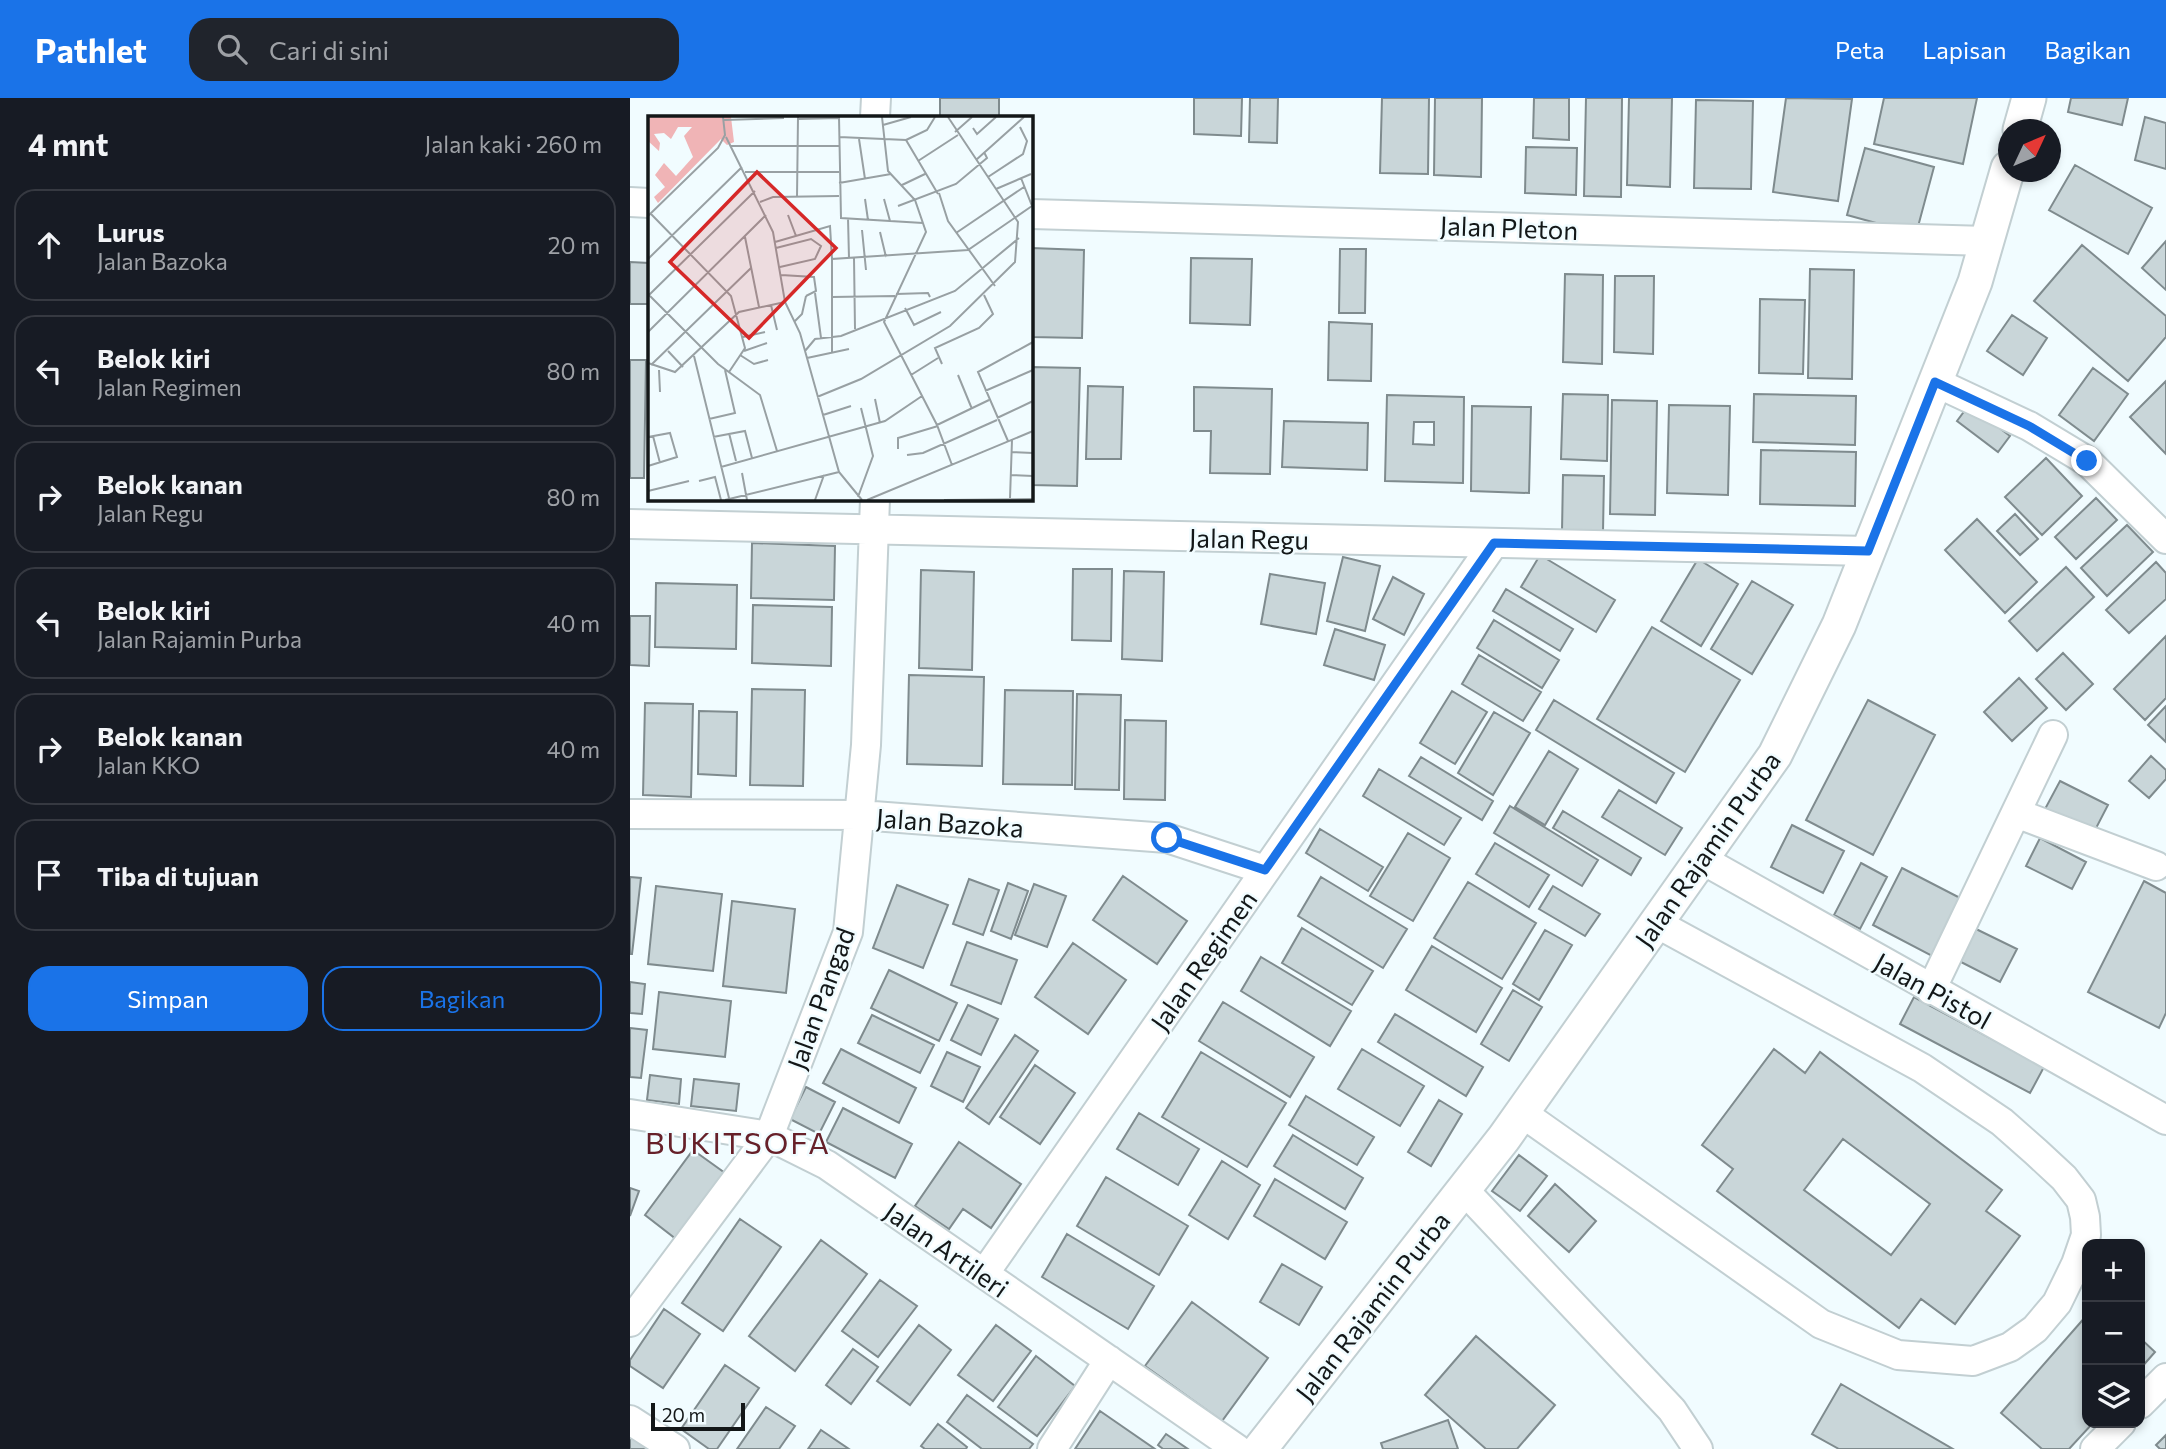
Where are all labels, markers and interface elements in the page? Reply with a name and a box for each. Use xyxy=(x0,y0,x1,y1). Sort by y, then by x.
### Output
search box xyxy=(189,18,679,81)
text: Pathlet xyxy=(35,29,147,70)
icon: search xyxy=(213,30,251,68)
text: Cari di sini xyxy=(269,34,389,65)
text: Peta xyxy=(1835,35,1885,64)
text: Lapisan xyxy=(1923,35,2006,64)
text: Bagikan xyxy=(2044,35,2131,64)
inset map xyxy=(648,116,1032,500)
north arrow xyxy=(1998,119,2061,182)
text: 4 mnt xyxy=(28,125,108,162)
text: Jalan kaki · 260 m xyxy=(425,130,602,158)
street label: Jalan Pleton xyxy=(1439,209,1579,245)
text: Lurus xyxy=(97,216,165,247)
icon: ahead xyxy=(30,226,68,264)
text: 20 m xyxy=(548,231,600,259)
text: Jalan Bazoka xyxy=(97,247,228,275)
text: Belok kiri xyxy=(97,342,211,373)
icon: left xyxy=(30,352,68,390)
text: 80 m xyxy=(547,357,600,385)
text: Jalan Regimen xyxy=(97,373,242,401)
route end xyxy=(2071,445,2102,476)
text: Belok kanan xyxy=(97,468,243,499)
icon: right xyxy=(30,478,68,516)
text: 80 m xyxy=(547,483,600,511)
text: Jalan Regu xyxy=(97,499,203,527)
street label: Jalan Regu xyxy=(1189,521,1309,555)
text: Belok kiri xyxy=(97,594,211,625)
icon: left xyxy=(30,604,68,642)
text: 40 m xyxy=(547,609,600,637)
text: Jalan Rajamin Purba xyxy=(97,625,302,653)
text: Belok kanan xyxy=(97,720,243,751)
icon: right xyxy=(30,730,68,768)
text: 40 m xyxy=(547,735,600,763)
street label: Jalan Rajamin Purba xyxy=(1628,745,1786,953)
text: Jalan KKO xyxy=(97,751,200,779)
street label: Jalan Bazoka xyxy=(875,801,1025,843)
route start xyxy=(1151,822,1182,853)
icon: arrive xyxy=(30,856,68,894)
text: Tiba di tujuan xyxy=(97,860,259,891)
street label: Jalan Regimen xyxy=(1143,884,1263,1036)
street label: Jalan Pangad xyxy=(780,923,860,1073)
street label: Jalan Pistol xyxy=(1869,945,1997,1035)
button: Simpan xyxy=(28,966,308,1031)
button: Bagikan xyxy=(322,966,602,1031)
district label: BUKITSOFA xyxy=(645,1123,831,1160)
street label: Jalan Artileri xyxy=(879,1195,1015,1303)
street label: Jalan Rajamin Purba xyxy=(1288,1205,1456,1407)
map controls xyxy=(2082,1239,2145,1428)
button: + xyxy=(2082,1239,2145,1302)
button: − xyxy=(2082,1302,2145,1365)
button: layers xyxy=(2082,1365,2145,1428)
scale bar xyxy=(651,1400,746,1432)
text: 20 m xyxy=(662,1403,705,1426)

